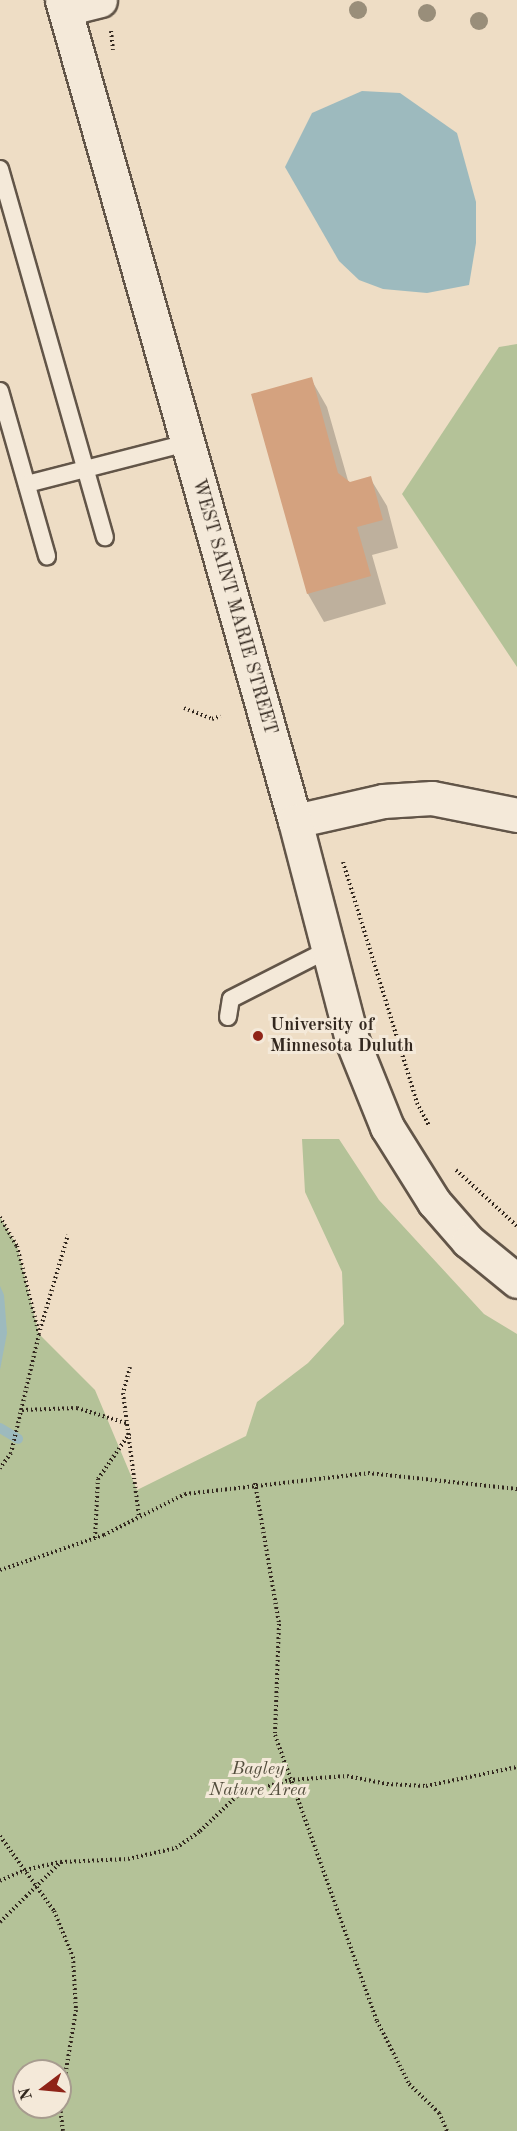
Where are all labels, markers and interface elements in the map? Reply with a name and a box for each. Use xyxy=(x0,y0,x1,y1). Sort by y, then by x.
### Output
street label: WEST SAINT MARIE STREET xyxy=(187,477,281,737)
place label: University of Minnesota Duluth xyxy=(270,1015,414,1058)
marker: University of Minnesota Duluth xyxy=(251,1029,265,1043)
park label: Bagley Nature Area xyxy=(209,1759,307,1802)
north arrow xyxy=(12,2059,72,2119)
text: N xyxy=(17,2085,36,2102)

